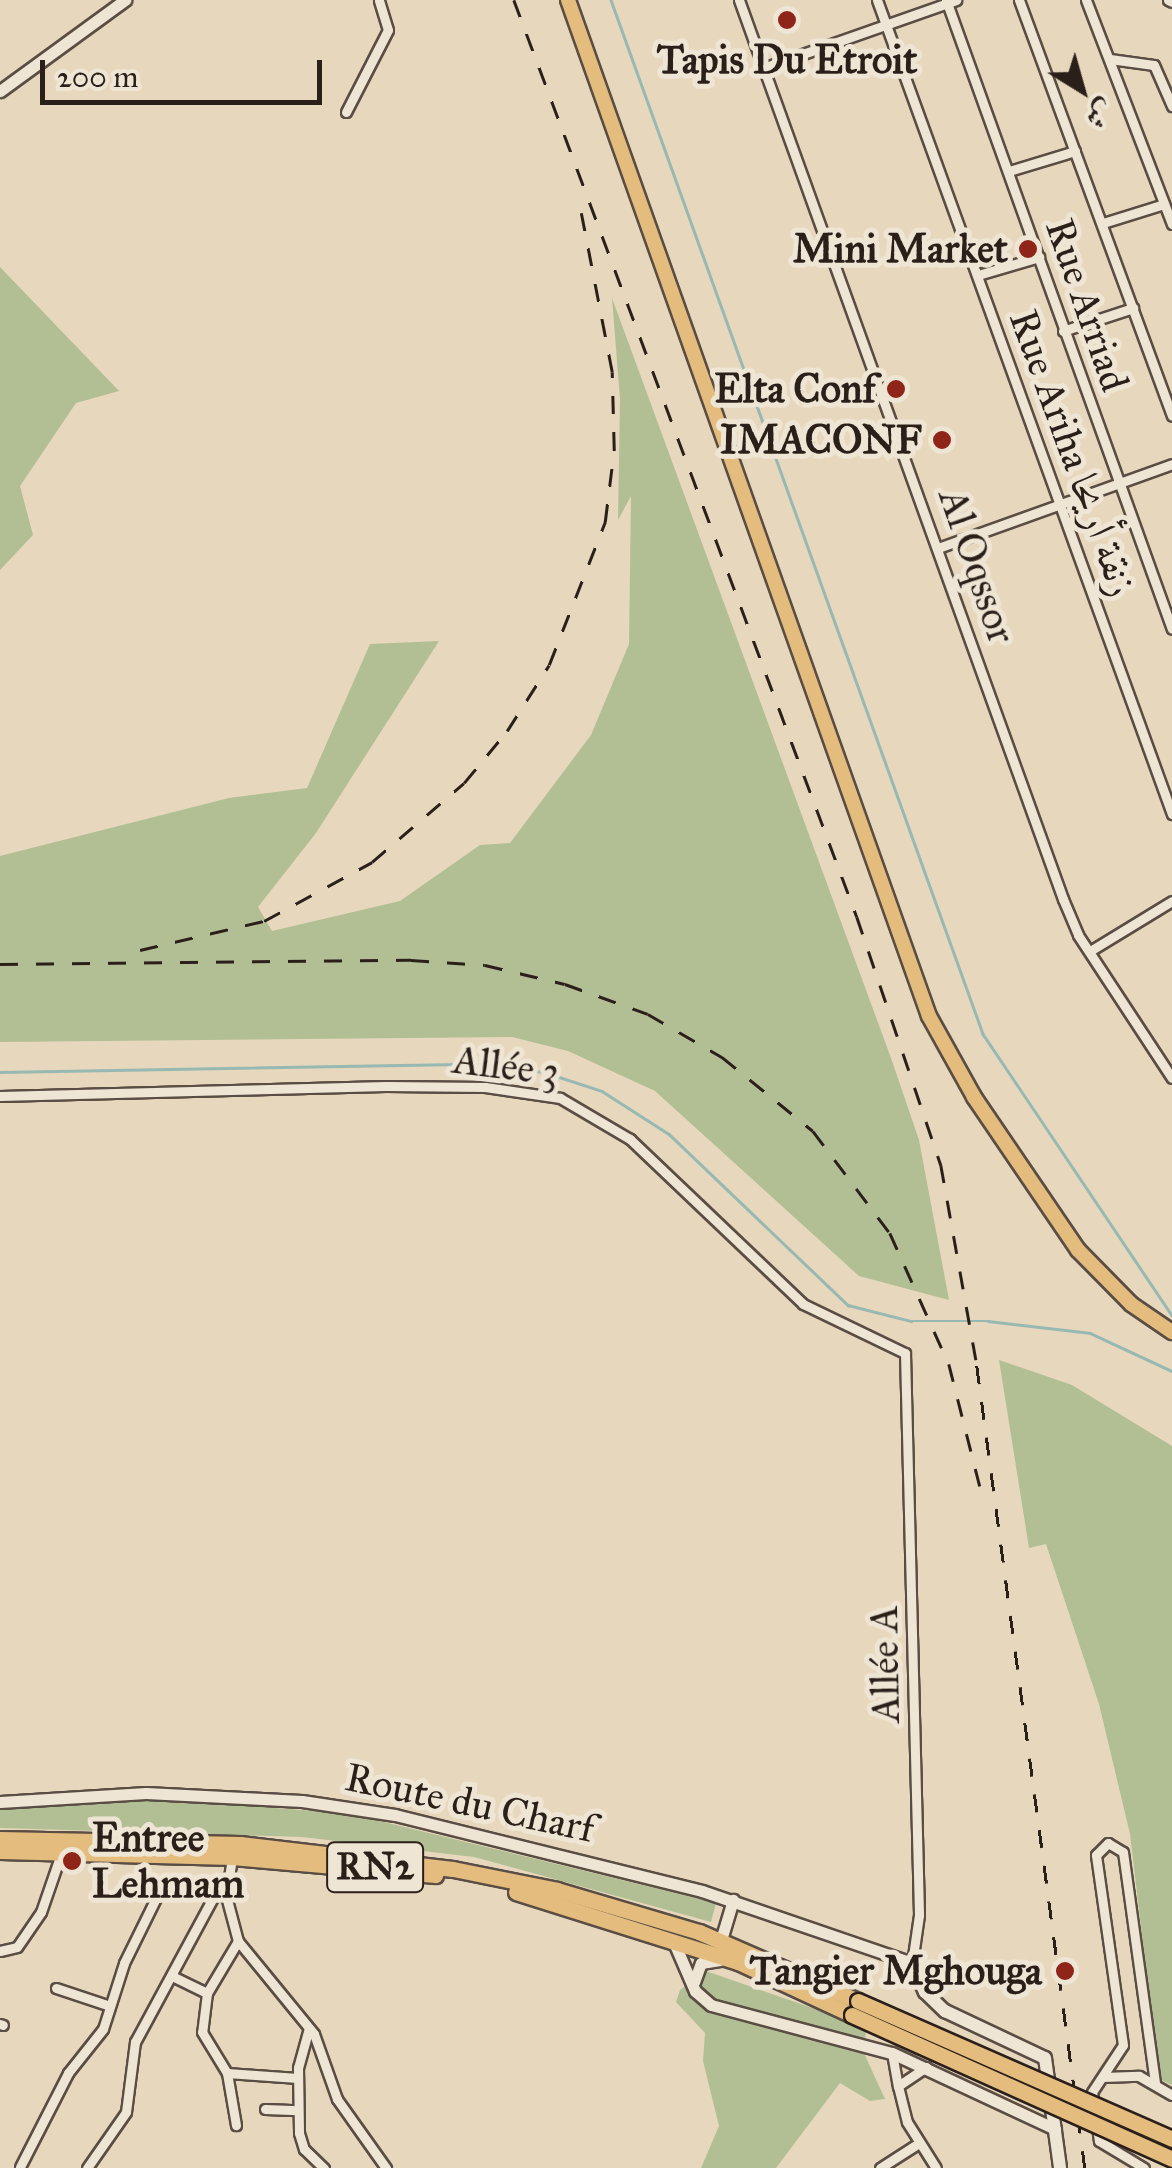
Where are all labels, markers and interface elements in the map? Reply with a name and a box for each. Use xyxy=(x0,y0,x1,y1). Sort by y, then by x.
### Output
marker: Tapis Du Etroit xyxy=(776,9,798,31)
place label: Tapis Du Etroit xyxy=(657,36,917,84)
scale bar xyxy=(45,40,328,102)
north arrow xyxy=(1032,40,1132,140)
text: 200 m xyxy=(57,59,138,95)
text: ش xyxy=(1079,92,1122,137)
street label: Rue Arriad xyxy=(1035,212,1139,398)
place label: Mini Market xyxy=(793,225,1008,273)
marker: Mini Market xyxy=(1017,238,1039,260)
street label: Rue Ariha زنقة أريحا xyxy=(999,303,1147,603)
place label: Elta Conf xyxy=(714,365,876,413)
marker: Elta Conf xyxy=(885,378,907,400)
place label: IMACONF xyxy=(720,416,922,464)
marker: IMACONF xyxy=(931,429,953,451)
street label: Al Oqssor xyxy=(928,482,1026,650)
street label: Allée 3 xyxy=(450,1036,562,1096)
street label: Allée A xyxy=(860,1605,910,1723)
street label: Route du Charf xyxy=(341,1753,599,1853)
place label: Entree Lehmam xyxy=(92,1814,244,1908)
road number: RN2 xyxy=(325,1834,425,1900)
marker: Entree Lehmam xyxy=(61,1850,83,1872)
place label: Tangier Mghouga xyxy=(749,1947,1042,1995)
marker: Tangier Mghouga xyxy=(1052,1958,1078,1984)

